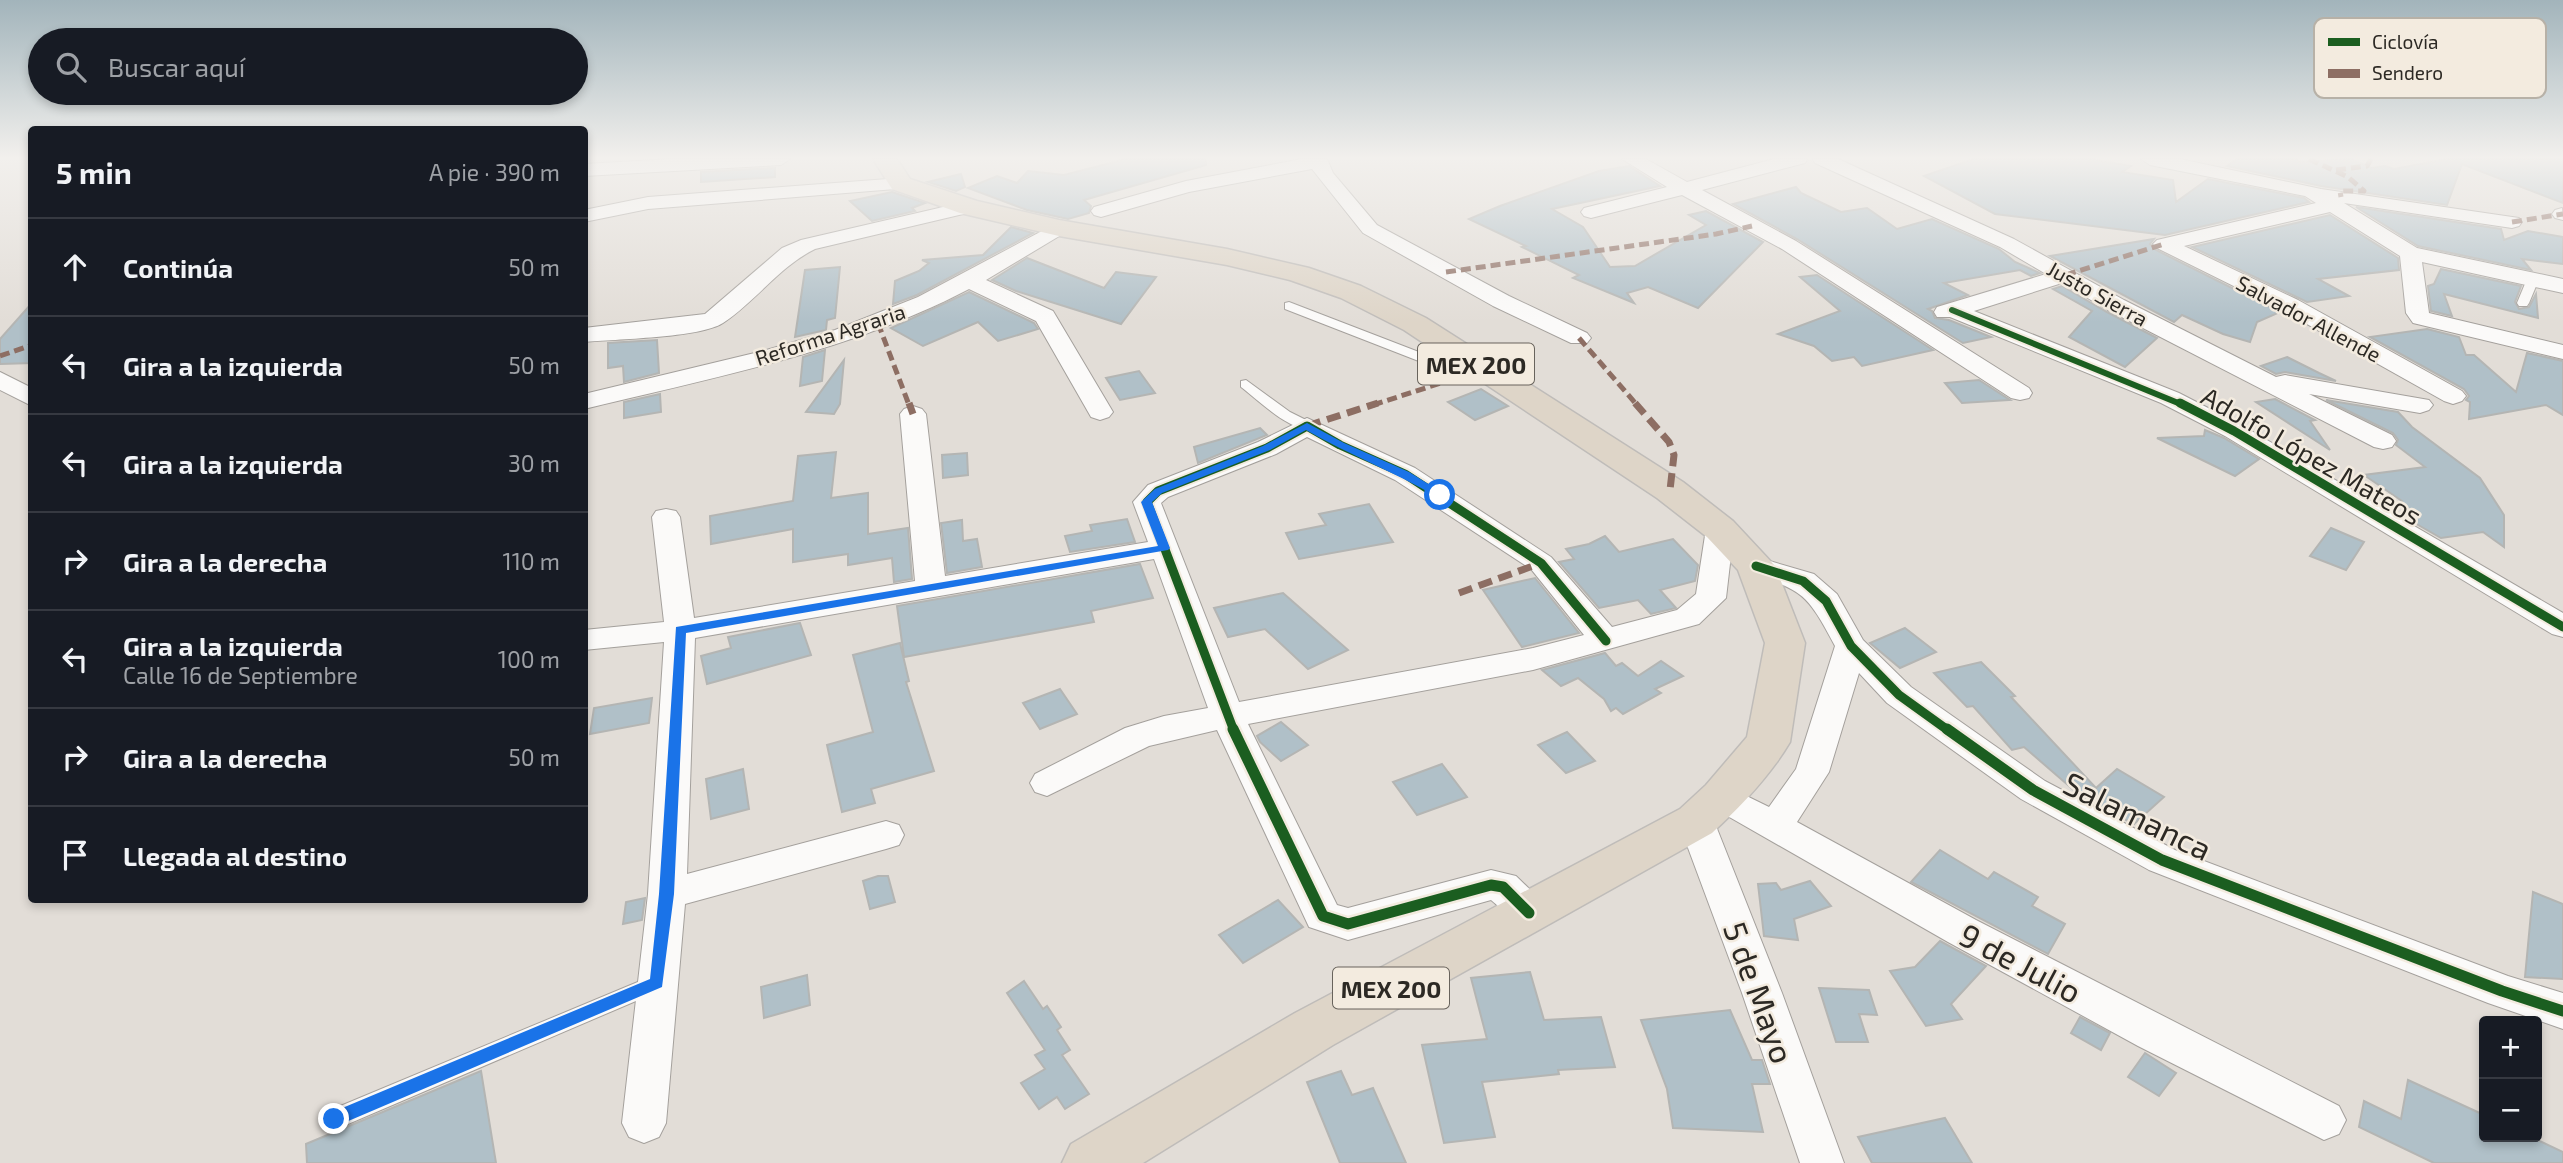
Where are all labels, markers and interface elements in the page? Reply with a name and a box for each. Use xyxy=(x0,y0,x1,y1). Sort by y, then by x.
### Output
legend xyxy=(2314,18,2546,98)
search box xyxy=(28,28,588,105)
text: Ciclovía xyxy=(2372,30,2438,53)
icon: search xyxy=(52,48,90,86)
text: Buscar aquí xyxy=(108,51,245,82)
text: Sendero xyxy=(2372,61,2443,84)
text: 5 min xyxy=(56,154,132,190)
text: A pie · 390 m xyxy=(429,158,560,186)
icon: ahead xyxy=(56,248,94,286)
text: Continúa xyxy=(123,252,233,283)
text: 50 m xyxy=(509,253,560,281)
street label: Justo Sierra xyxy=(2043,255,2153,331)
street label: Salvador Allende xyxy=(2232,269,2386,367)
street label: Reforma Agraria xyxy=(752,298,908,370)
road number: MEX 200 xyxy=(1418,344,1534,384)
icon: left xyxy=(56,346,94,384)
text: Gira a la izquierda xyxy=(123,350,343,381)
text: 50 m xyxy=(509,351,560,379)
street label: Adolfo López Mateos xyxy=(2197,379,2427,531)
icon: left xyxy=(56,444,94,482)
text: Gira a la izquierda xyxy=(123,448,343,479)
text: 30 m xyxy=(508,449,560,477)
route start xyxy=(1424,479,1455,510)
icon: right xyxy=(56,542,94,580)
text: Gira a la derecha xyxy=(123,546,327,577)
text: 110 m xyxy=(503,547,560,575)
text: Gira a la izquierda xyxy=(123,630,343,661)
icon: left xyxy=(56,640,94,678)
text: 100 m xyxy=(498,645,560,673)
text: Calle 16 de Septiembre xyxy=(123,661,358,689)
icon: right xyxy=(56,738,94,776)
text: Gira a la derecha xyxy=(123,742,327,773)
text: 50 m xyxy=(509,743,560,771)
street label: Salamanca xyxy=(2058,763,2218,867)
icon: arrive xyxy=(56,836,94,874)
text: Llegada al destino xyxy=(123,840,347,871)
street label: 9 de Julio xyxy=(1954,914,2088,1010)
street label: 5 de Mayo xyxy=(1717,916,1803,1068)
road number: MEX 200 xyxy=(1333,968,1449,1008)
map controls xyxy=(2479,1016,2542,1142)
button: + xyxy=(2479,1016,2542,1079)
button: − xyxy=(2479,1079,2542,1142)
route end xyxy=(318,1103,349,1134)

